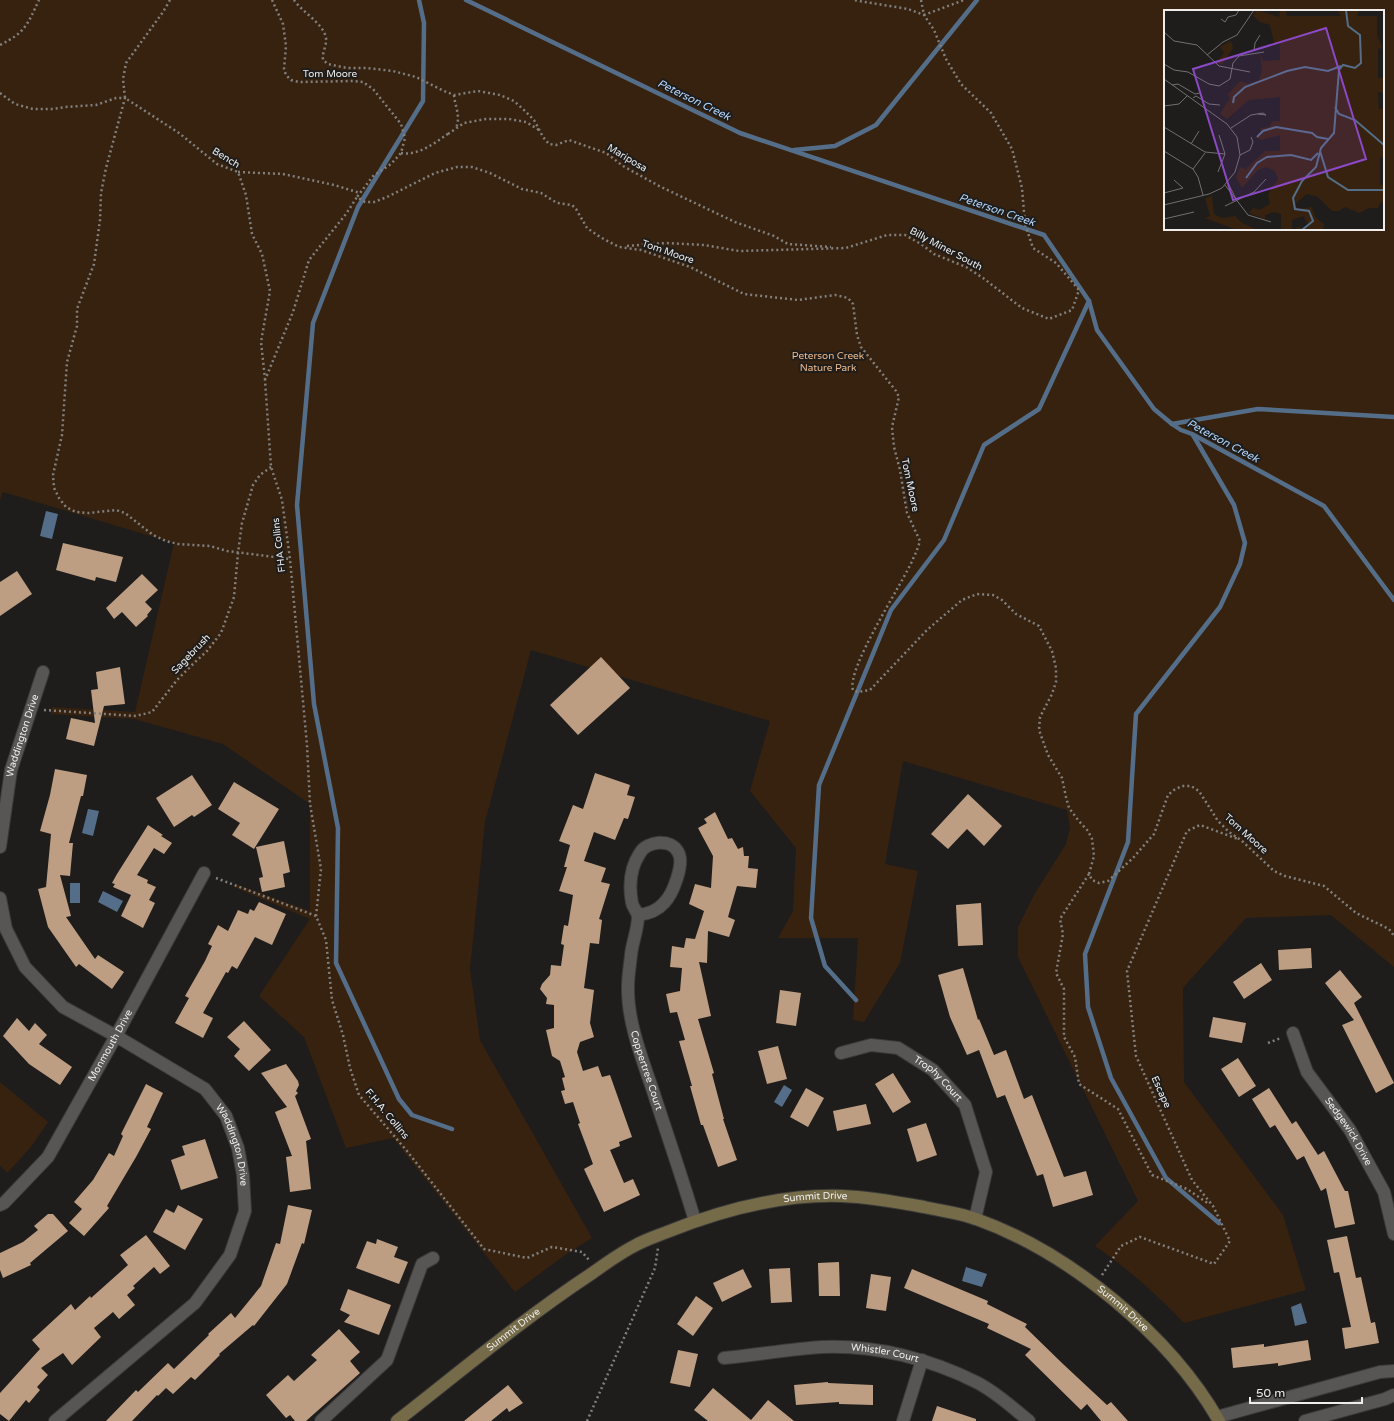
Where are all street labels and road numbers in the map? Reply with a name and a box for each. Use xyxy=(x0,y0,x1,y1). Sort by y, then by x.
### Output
street label: Tom Moore xyxy=(303,68,357,80)
street label: Mariposa xyxy=(605,141,649,175)
street label: Bench xyxy=(210,145,242,171)
street label: Billy Miner South xyxy=(908,225,984,273)
street label: Tom Moore xyxy=(640,237,696,267)
street label: Tom Moore xyxy=(898,457,922,513)
street label: FHA Collins xyxy=(270,517,288,573)
street label: Sagebrush xyxy=(169,632,213,676)
street label: Waddington Drive xyxy=(4,692,41,778)
street label: Tom Moore xyxy=(1222,811,1270,857)
street label: Monmouth Drive xyxy=(86,1007,135,1083)
street label: Coppertree Court xyxy=(628,1029,665,1112)
street label: Trophy Court xyxy=(911,1053,965,1104)
street label: Escape xyxy=(1149,1074,1174,1110)
street label: F.H.A. Collins xyxy=(362,1086,412,1142)
street label: Sedgewick Drive xyxy=(1322,1095,1374,1168)
street label: Waddington Drive xyxy=(213,1102,250,1187)
street label: Summit Drive xyxy=(783,1190,848,1205)
street label: Summit Drive xyxy=(1095,1283,1151,1334)
street label: Summit Drive xyxy=(484,1305,543,1354)
street label: Whistler Court xyxy=(851,1341,920,1365)

